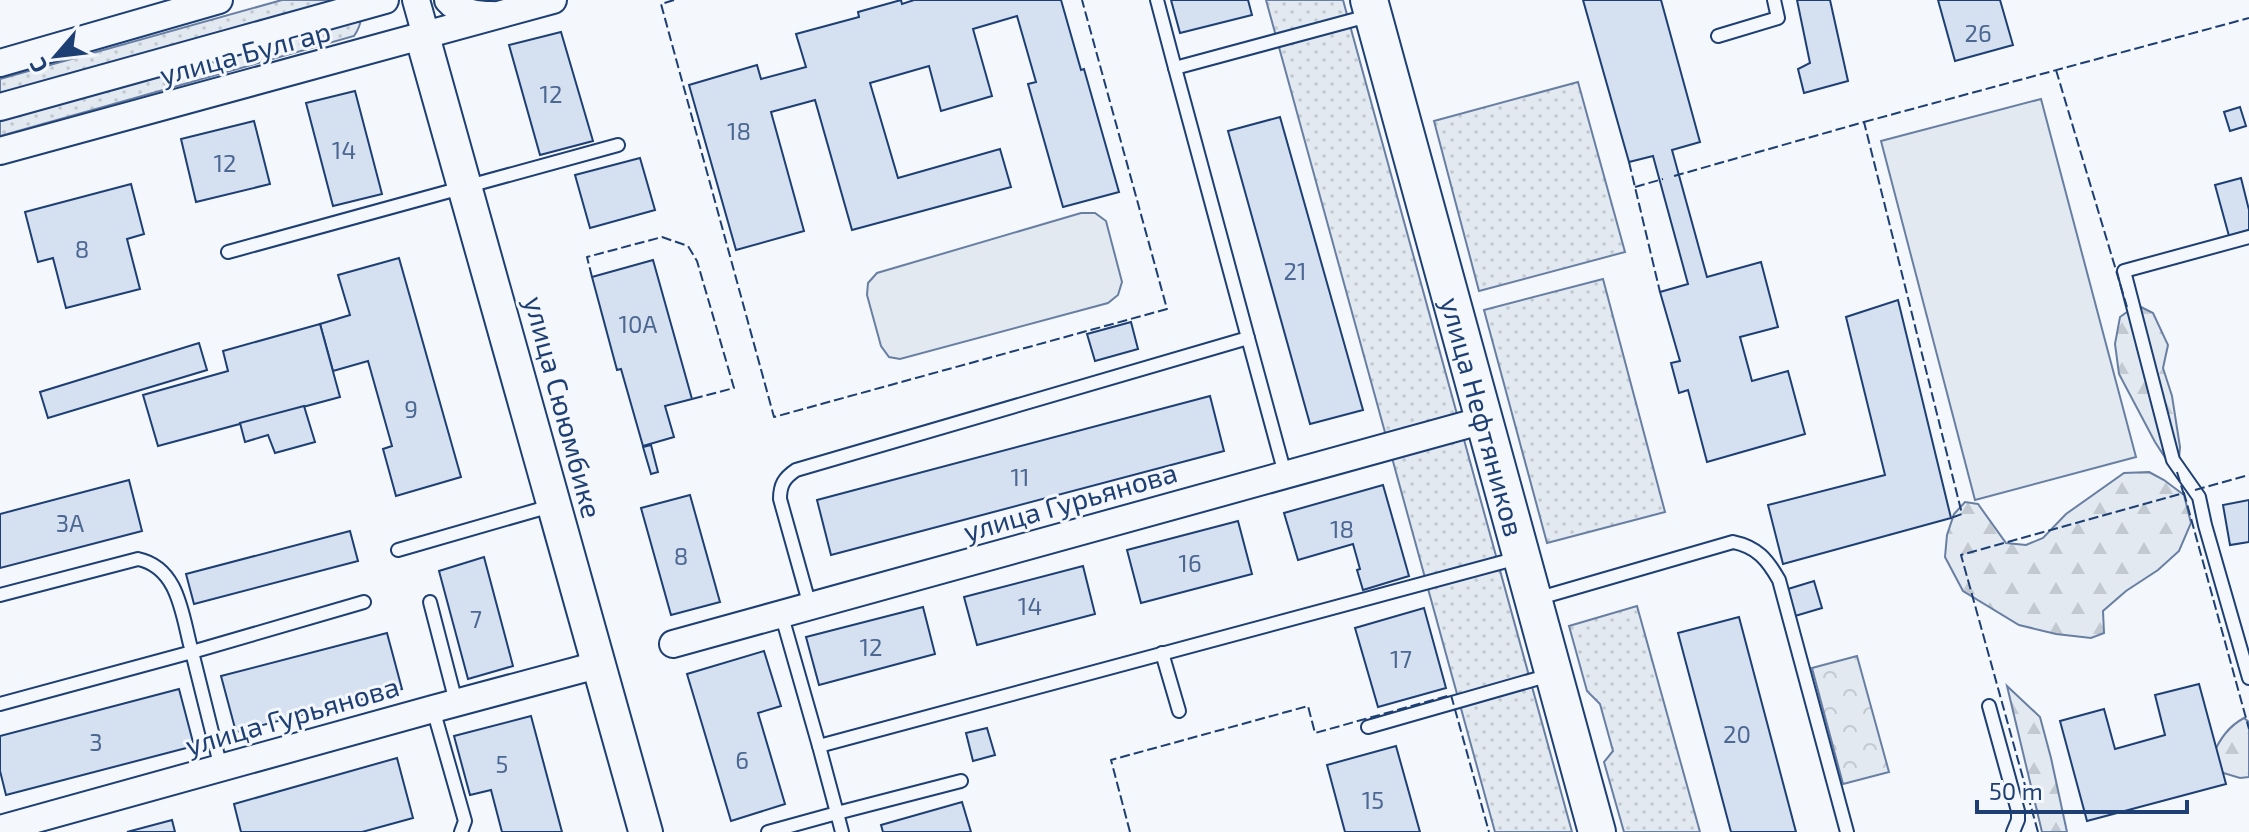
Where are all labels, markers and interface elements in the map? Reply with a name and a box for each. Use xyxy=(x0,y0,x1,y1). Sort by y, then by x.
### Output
street label: улица Булгар xyxy=(156,13,334,91)
north arrow xyxy=(16,16,96,96)
house number: 26 xyxy=(1964,18,1992,47)
text: С xyxy=(23,54,52,78)
house number: 12 xyxy=(539,79,563,108)
house number: 18 xyxy=(727,116,751,145)
house number: 14 xyxy=(332,135,356,164)
house number: 12 xyxy=(213,148,237,177)
house number: 8 xyxy=(75,234,89,263)
house number: 21 xyxy=(1283,256,1307,285)
street label: улица Сююмбике xyxy=(518,292,610,522)
street label: улица Нефтяников xyxy=(1434,293,1532,540)
house number: 10А xyxy=(619,309,658,338)
house number: 9 xyxy=(404,394,418,423)
street label: улица Гурьянова xyxy=(959,454,1181,548)
house number: 11 xyxy=(1010,462,1030,491)
house number: 3А xyxy=(56,508,84,537)
house number: 18 xyxy=(1330,514,1354,543)
house number: 8 xyxy=(674,541,688,570)
house number: 16 xyxy=(1178,548,1202,577)
house number: 14 xyxy=(1018,591,1042,620)
house number: 7 xyxy=(470,604,482,633)
house number: 12 xyxy=(859,632,883,661)
house number: 17 xyxy=(1390,644,1412,673)
street label: улица Гурьянова xyxy=(181,668,403,762)
house number: 20 xyxy=(1723,719,1751,748)
house number: 3 xyxy=(89,727,103,756)
house number: 6 xyxy=(735,745,749,774)
house number: 5 xyxy=(496,749,508,778)
scale bar xyxy=(1977,764,2187,814)
text: 50 m xyxy=(1989,776,2043,805)
house number: 15 xyxy=(1362,785,1384,814)

